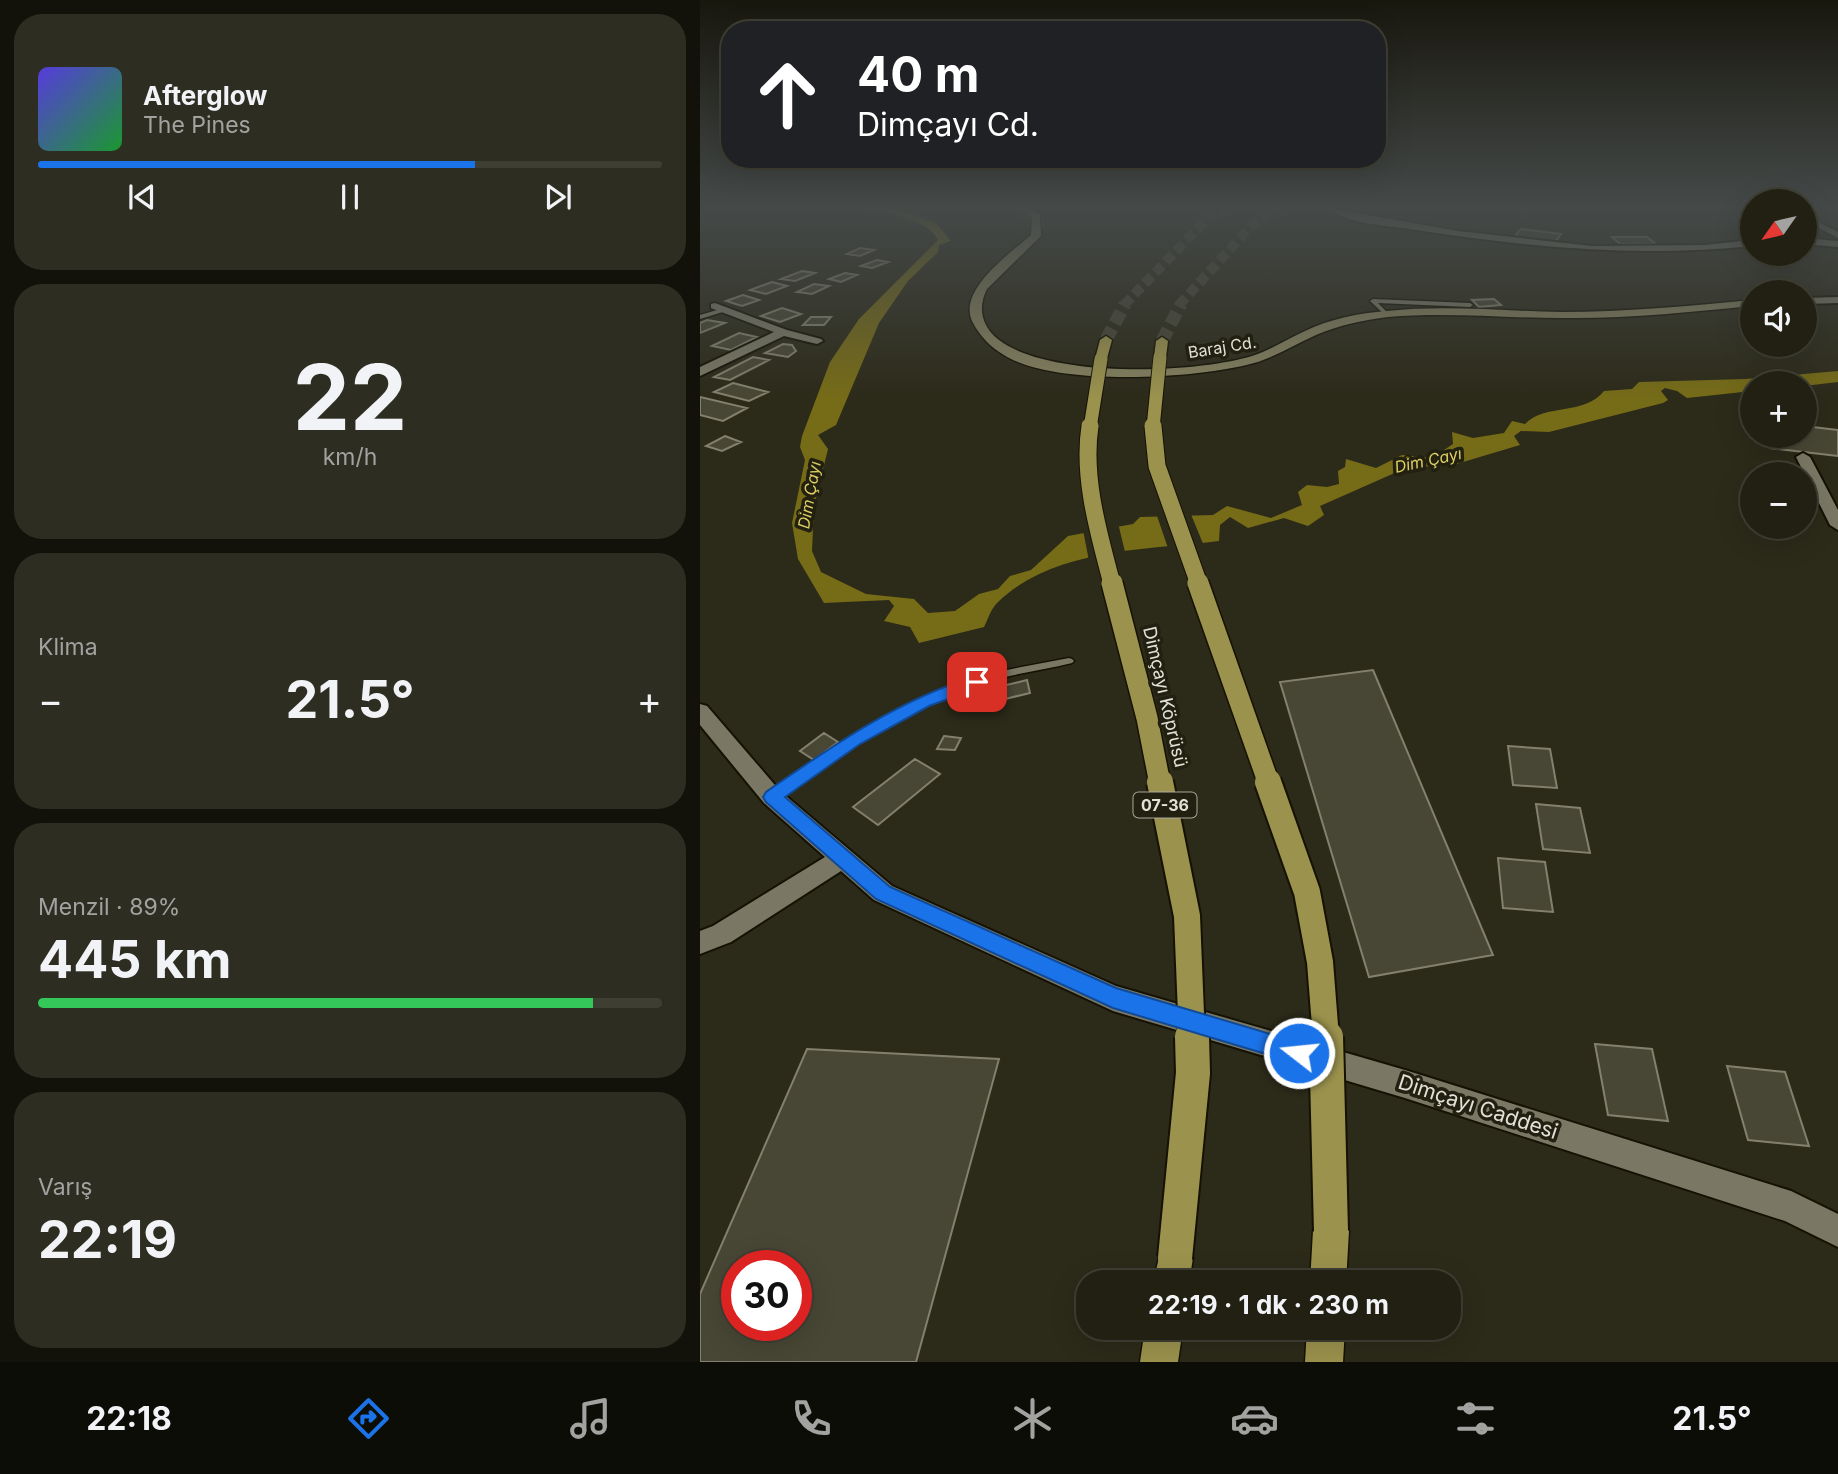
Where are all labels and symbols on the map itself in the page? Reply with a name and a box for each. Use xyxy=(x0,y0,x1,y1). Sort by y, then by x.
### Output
north arrow xyxy=(1740,189,1816,266)
street label: Baraj Cd. xyxy=(1186,332,1258,362)
water label: Dim Çayı xyxy=(1393,443,1463,477)
water label: Dim Çayı xyxy=(793,460,825,530)
street label: Dimçayı Köprüsü xyxy=(1139,625,1192,769)
pin xyxy=(947,652,1007,712)
road number: 07-36 xyxy=(1134,792,1196,818)
position arrow xyxy=(1262,1016,1336,1090)
street label: Dimçayı Caddesi xyxy=(1395,1069,1561,1144)
speed limit sign: 30 xyxy=(721,1250,812,1341)

